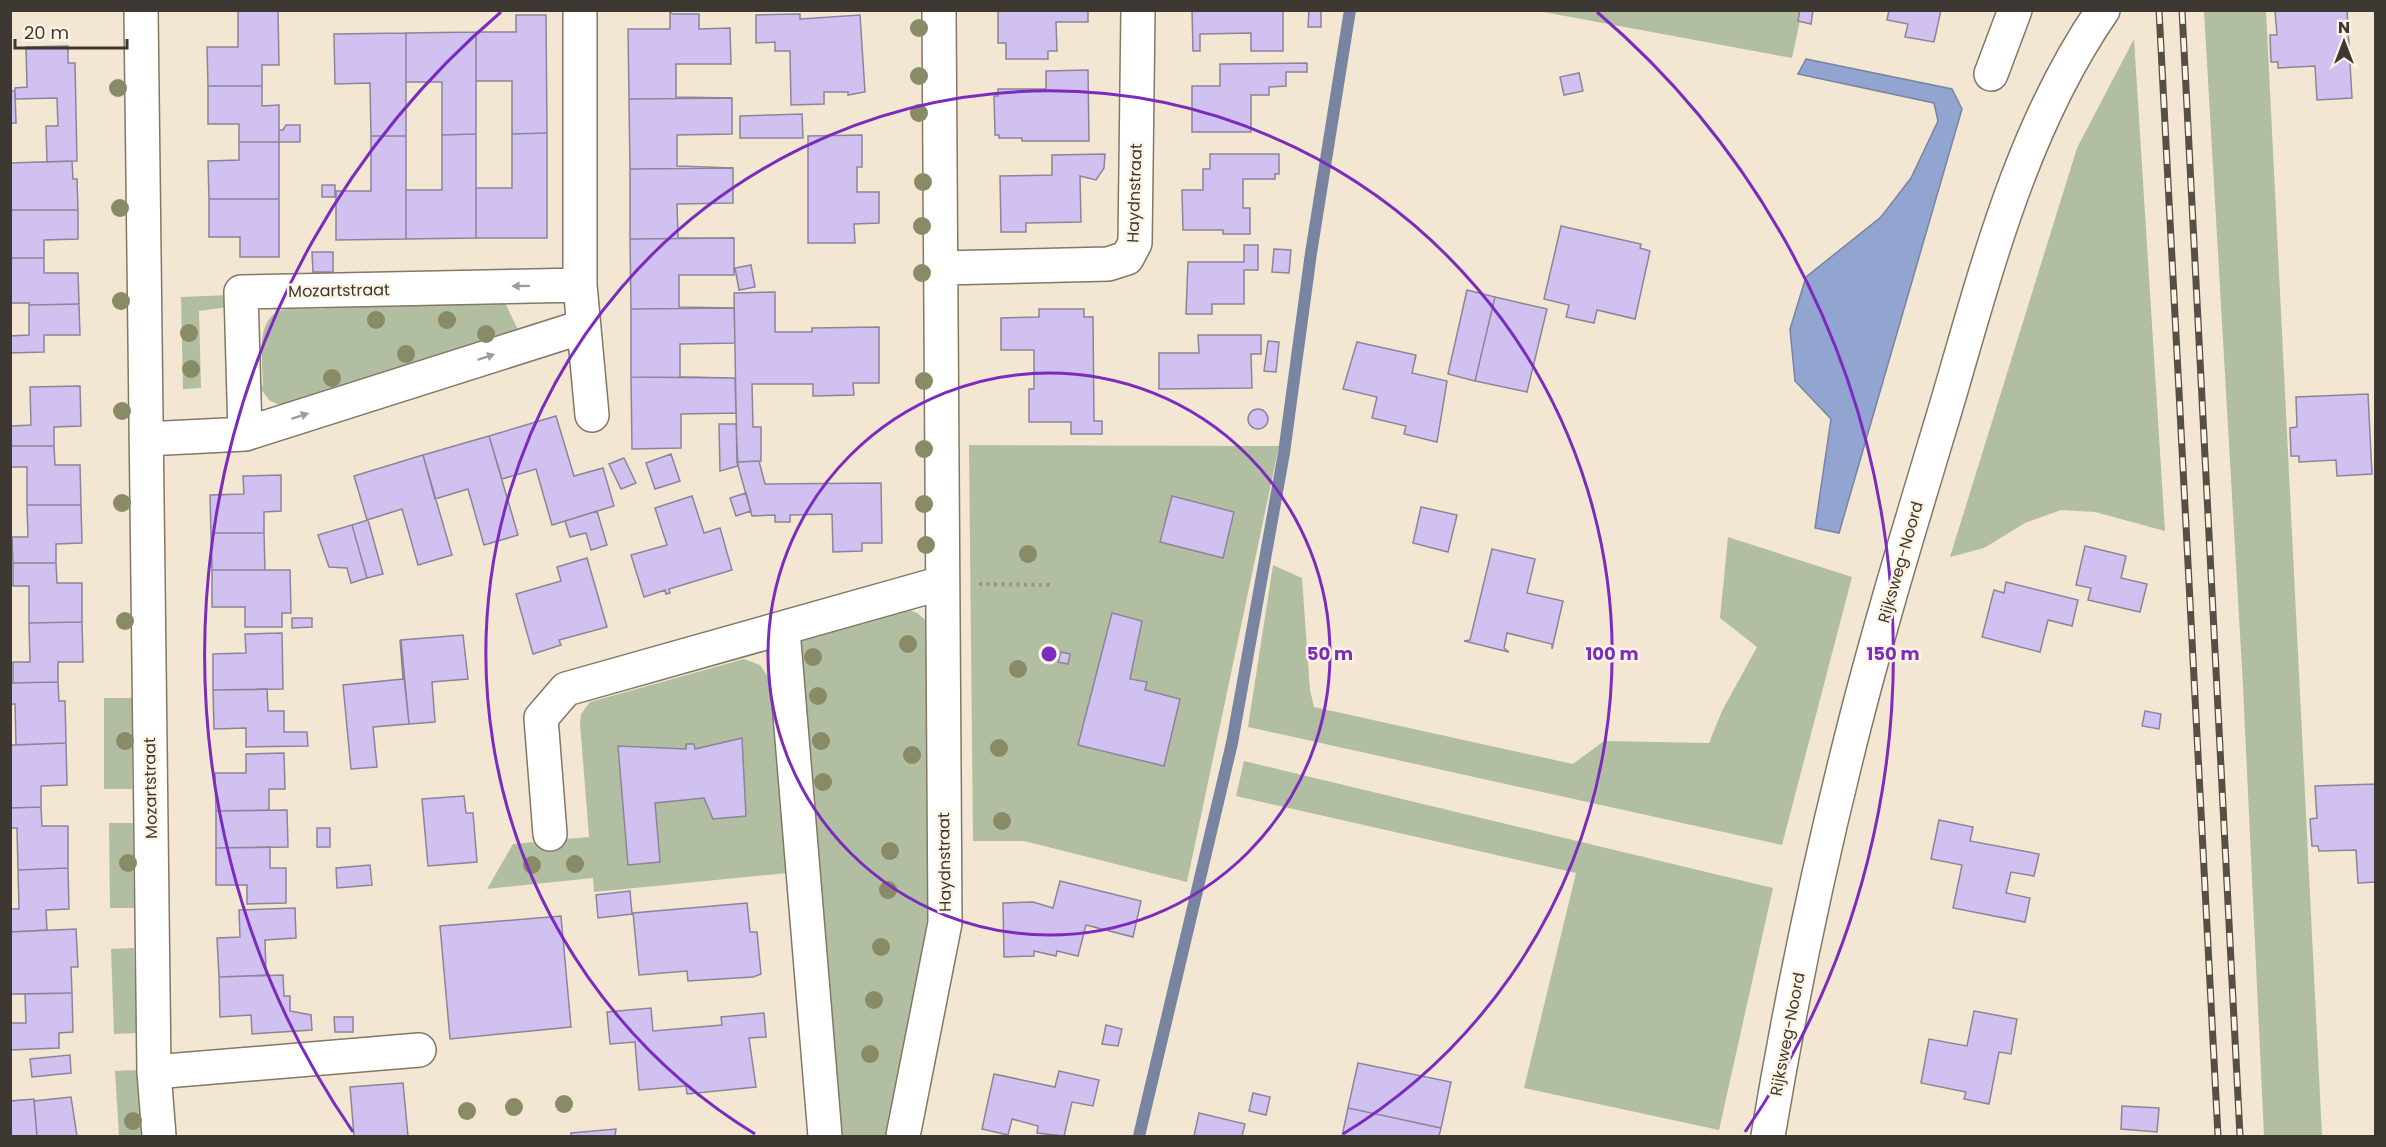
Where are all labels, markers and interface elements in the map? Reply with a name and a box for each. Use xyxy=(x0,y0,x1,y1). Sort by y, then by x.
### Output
scale bar xyxy=(15,12,128,50)
north arrow xyxy=(2314,12,2374,72)
text: N xyxy=(2338,16,2350,39)
text: 20 m xyxy=(24,20,69,45)
street label: Haydnstraat xyxy=(1121,143,1148,243)
street label: Mozartstraat xyxy=(288,278,390,303)
one-way arrow xyxy=(512,281,531,291)
one-way arrow xyxy=(477,352,495,361)
one-way arrow xyxy=(291,411,309,420)
street label: Rijksweg-Noord xyxy=(1872,499,1929,626)
text: 50 m xyxy=(1307,641,1353,666)
text: 100 m xyxy=(1585,641,1639,666)
text: 150 m xyxy=(1866,641,1920,666)
centre of rings xyxy=(1039,644,1059,664)
street label: Mozartstraat xyxy=(138,737,163,839)
street label: Haydnstraat xyxy=(932,812,957,912)
street label: Rijksweg-Noord xyxy=(1764,970,1811,1098)

